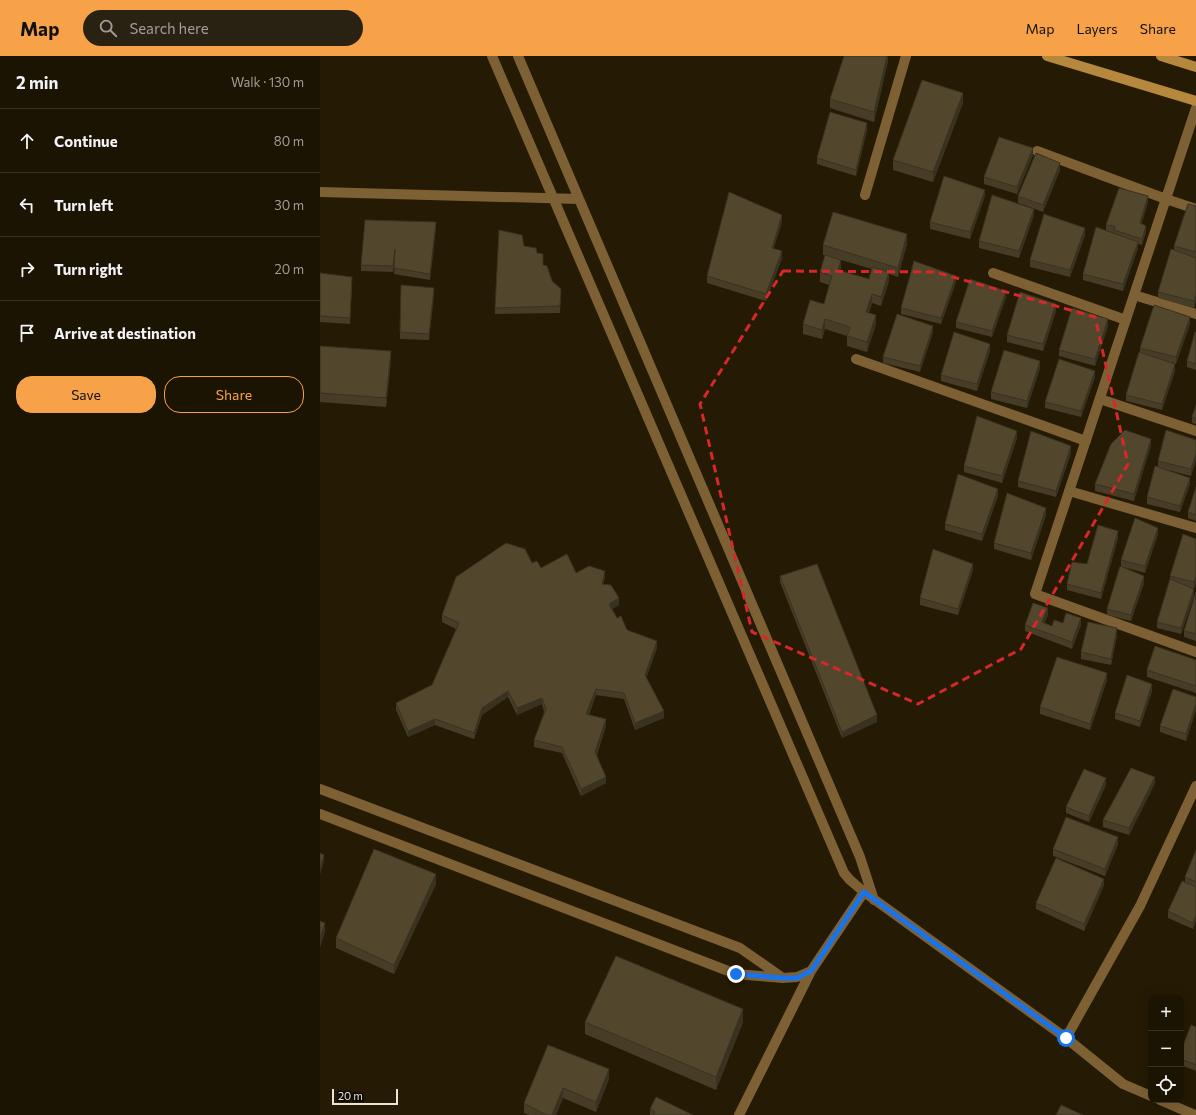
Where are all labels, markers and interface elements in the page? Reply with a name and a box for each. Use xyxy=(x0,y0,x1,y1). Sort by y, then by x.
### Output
search box xyxy=(83,10,363,46)
text: Map xyxy=(20,17,59,40)
icon: search xyxy=(97,17,119,39)
text: Search here xyxy=(129,19,209,37)
text: Map xyxy=(1026,20,1054,37)
text: Layers xyxy=(1076,20,1118,37)
text: Share xyxy=(1140,20,1176,37)
text: 2 min xyxy=(16,72,58,93)
text: Walk · 130 m xyxy=(231,74,304,90)
icon: ahead xyxy=(16,130,38,152)
text: Continue xyxy=(54,132,118,150)
text: 80 m xyxy=(274,133,304,149)
icon: left xyxy=(16,194,38,216)
text: Turn left xyxy=(54,196,113,214)
text: 30 m xyxy=(274,197,304,213)
icon: right xyxy=(16,258,38,280)
text: Turn right xyxy=(54,260,123,278)
text: 20 m xyxy=(275,261,304,277)
icon: arrive xyxy=(16,322,38,344)
text: Arrive at destination xyxy=(54,324,196,342)
button: Save xyxy=(16,376,156,413)
button: Share xyxy=(164,376,304,413)
route end xyxy=(727,965,745,983)
map controls xyxy=(1148,995,1184,1103)
button: + xyxy=(1148,995,1184,1031)
route start xyxy=(1057,1029,1075,1047)
button: − xyxy=(1148,1031,1184,1067)
button: locate xyxy=(1148,1067,1184,1103)
scale bar xyxy=(332,1087,398,1106)
text: 20 m xyxy=(338,1089,363,1102)

